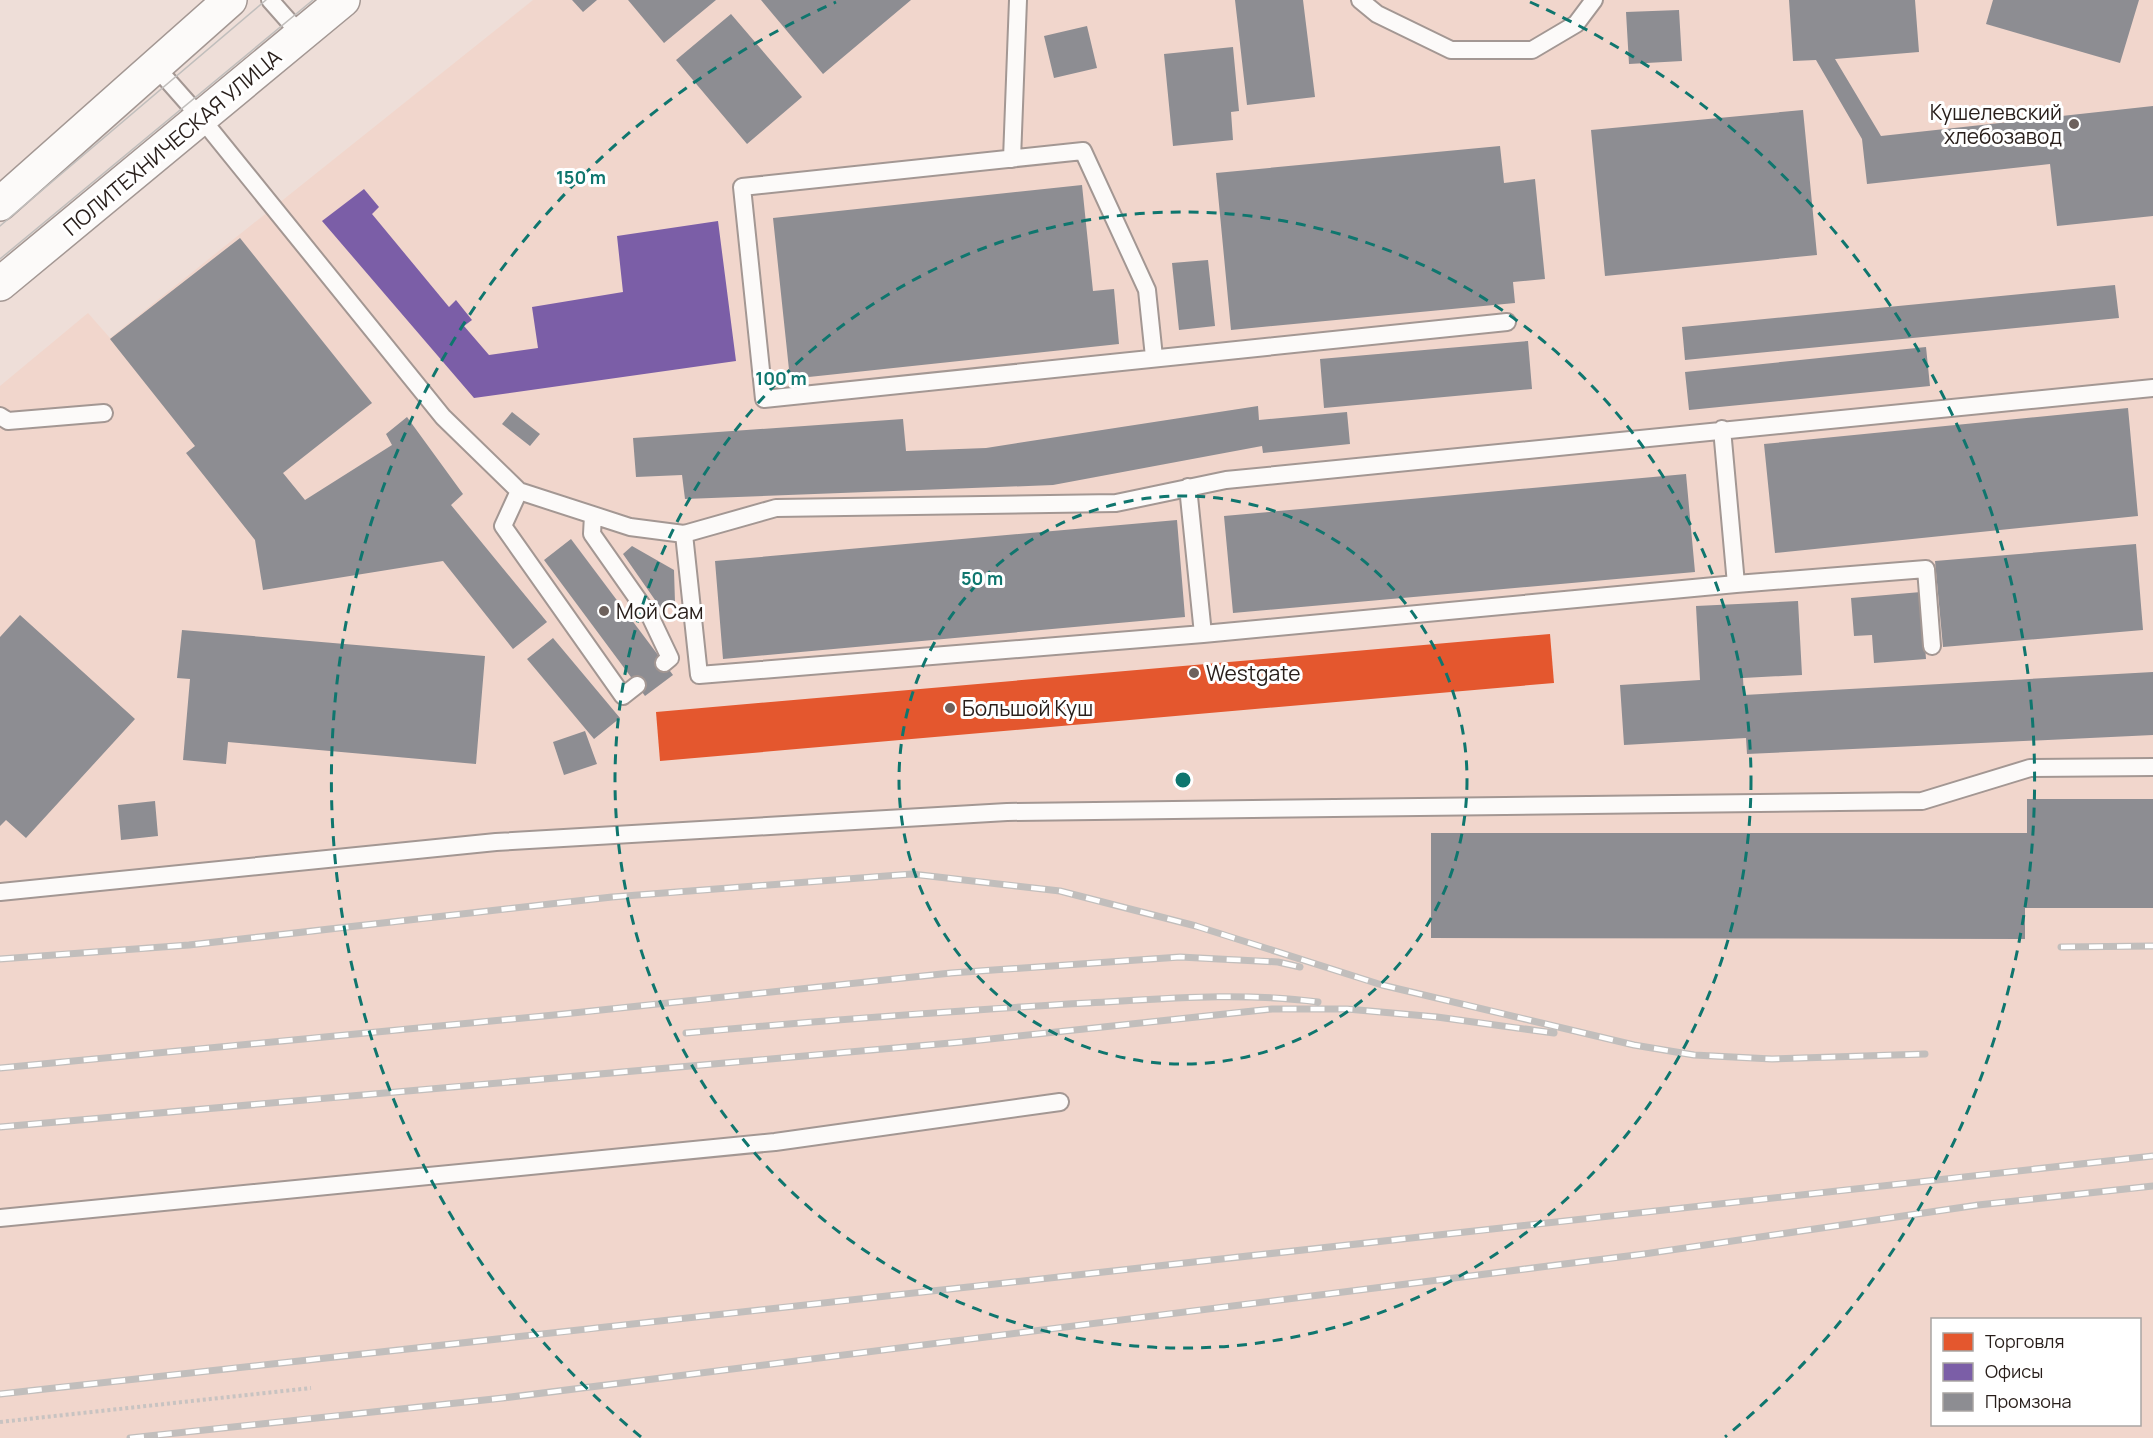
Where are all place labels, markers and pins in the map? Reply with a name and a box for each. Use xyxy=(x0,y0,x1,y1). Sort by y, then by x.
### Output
place label: Кушелевский хлебозавод xyxy=(1930,98,2062,150)
marker: Кушелевский хлебозавод xyxy=(2067,117,2081,131)
place label: Мой Сам xyxy=(616,597,703,625)
marker: Мой Сам xyxy=(597,604,611,618)
place label: Westgate xyxy=(1206,659,1300,687)
marker: Westgate xyxy=(1187,666,1201,680)
place label: Большой Куш xyxy=(962,694,1093,722)
marker: Большой Куш xyxy=(943,701,957,715)
centre of rings xyxy=(1173,770,1193,790)

